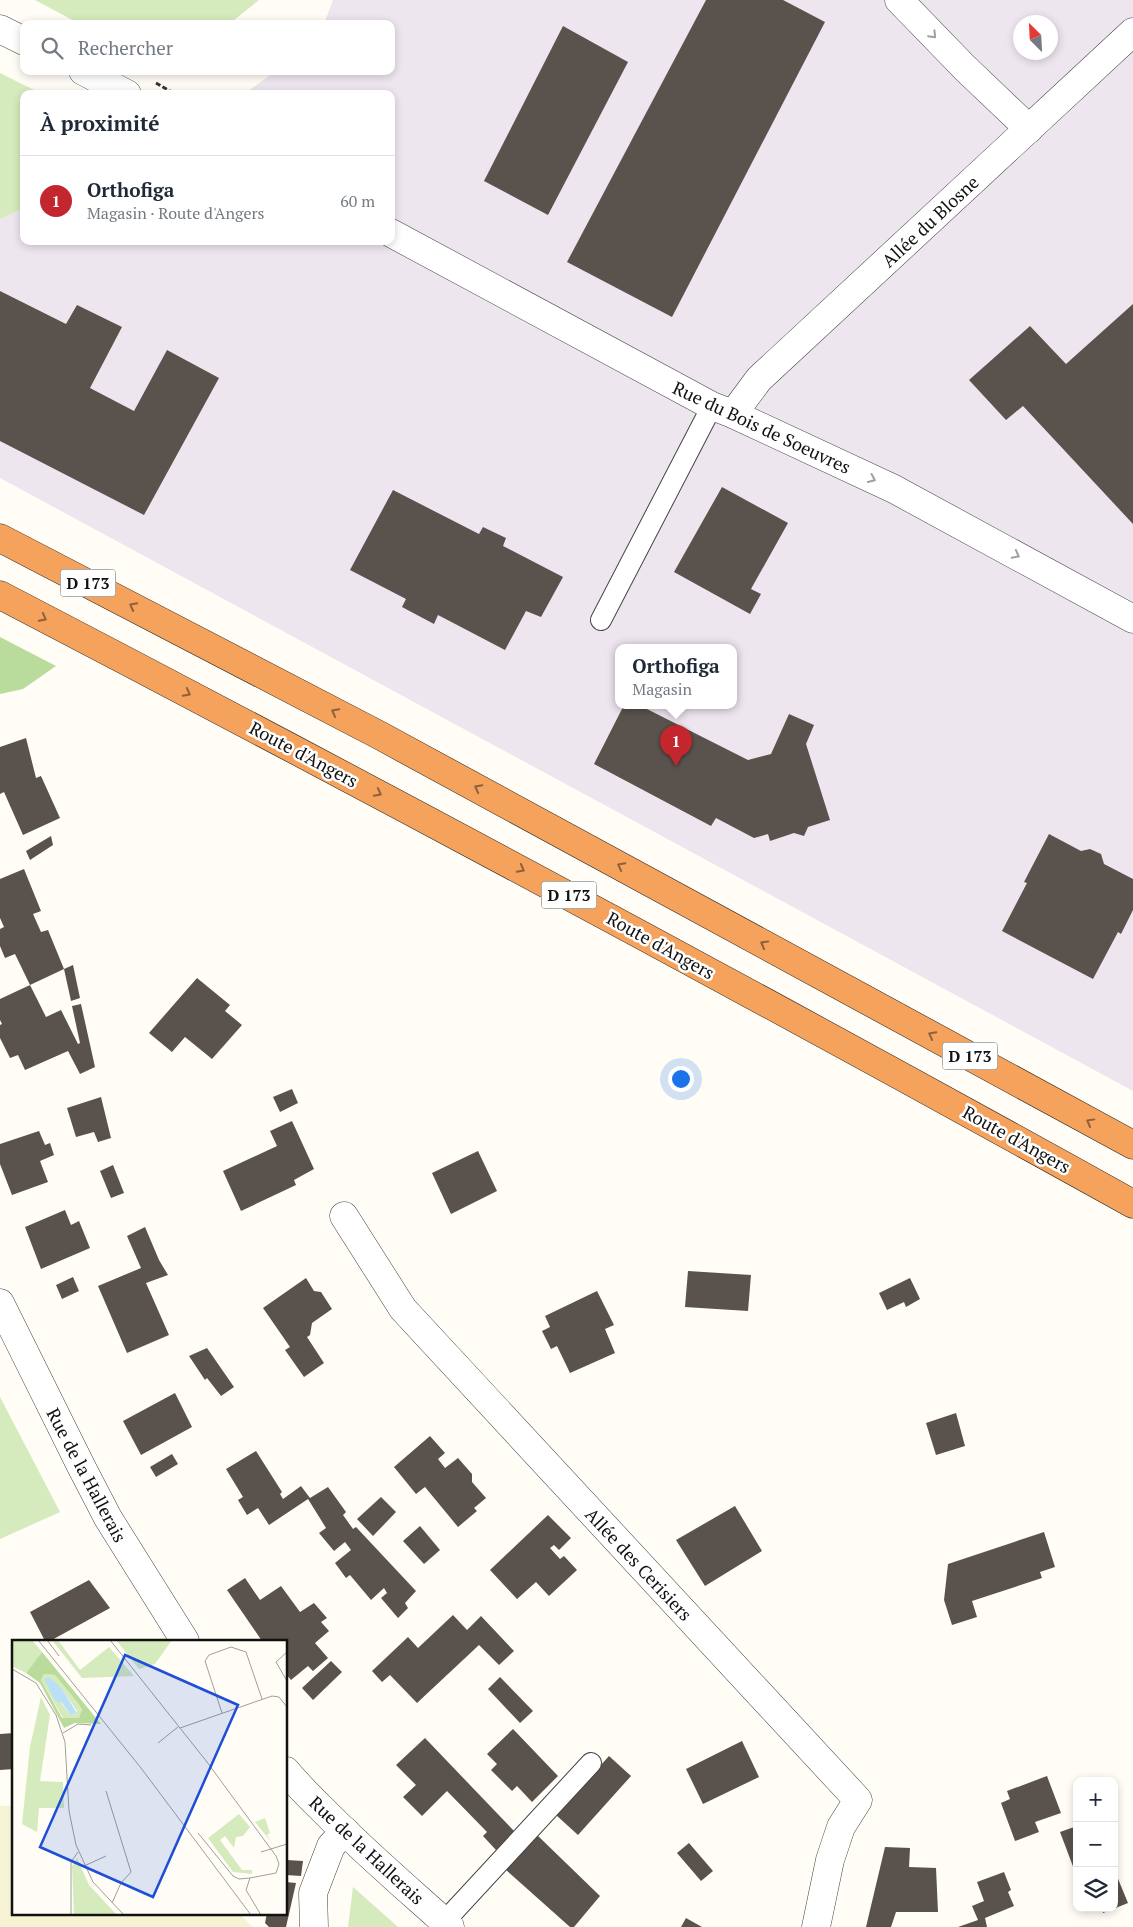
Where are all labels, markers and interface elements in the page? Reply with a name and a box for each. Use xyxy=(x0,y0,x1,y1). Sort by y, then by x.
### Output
north arrow xyxy=(1013,15,1058,60)
search box xyxy=(20,20,395,75)
one-way arrow xyxy=(927,29,936,38)
icon: search xyxy=(38,34,66,62)
text: Rechercher xyxy=(78,35,173,60)
text: À proximité xyxy=(40,109,160,137)
street label: Allée du Blosne xyxy=(876,170,984,272)
text: Orthofiga xyxy=(87,177,174,202)
text: 1 xyxy=(51,190,61,212)
text: 60 m xyxy=(340,190,375,212)
text: Magasin · Route d'Angers xyxy=(87,202,265,224)
street label: Rue du Bois de Soeuvres xyxy=(669,375,855,479)
one-way arrow xyxy=(867,473,876,483)
one-way arrow xyxy=(1011,549,1020,559)
road number: D 173 xyxy=(61,570,116,596)
one-way arrow xyxy=(129,602,138,612)
one-way arrow xyxy=(38,612,47,622)
popup xyxy=(615,644,737,709)
text: Orthofiga xyxy=(632,653,720,678)
text: Magasin xyxy=(632,678,692,700)
one-way arrow xyxy=(182,687,191,697)
one-way arrow xyxy=(331,708,340,718)
street label: Route d'Angers xyxy=(246,715,362,793)
pin: 1 xyxy=(660,725,692,766)
one-way arrow xyxy=(475,785,484,795)
one-way arrow xyxy=(372,787,381,797)
one-way arrow xyxy=(618,862,627,872)
one-way arrow xyxy=(516,863,525,873)
road number: D 173 xyxy=(542,882,596,908)
street label: Route d'Angers xyxy=(603,906,719,984)
one-way arrow xyxy=(760,940,769,950)
one-way arrow xyxy=(929,1031,938,1041)
road number: D 173 xyxy=(942,1042,998,1070)
your location xyxy=(668,1066,694,1092)
street label: Route d'Angers xyxy=(959,1100,1075,1178)
one-way arrow xyxy=(1087,1118,1096,1128)
street label: Rue de la Hallerais xyxy=(41,1404,133,1546)
street label: Allée des Cerisiers xyxy=(580,1502,698,1626)
inset map xyxy=(12,1640,288,1914)
map controls xyxy=(1073,1777,1118,1912)
button: + xyxy=(1073,1777,1118,1822)
street label: Rue de la Hallerais xyxy=(304,1790,430,1910)
button: − xyxy=(1073,1822,1118,1867)
button: layers xyxy=(1073,1867,1118,1912)

